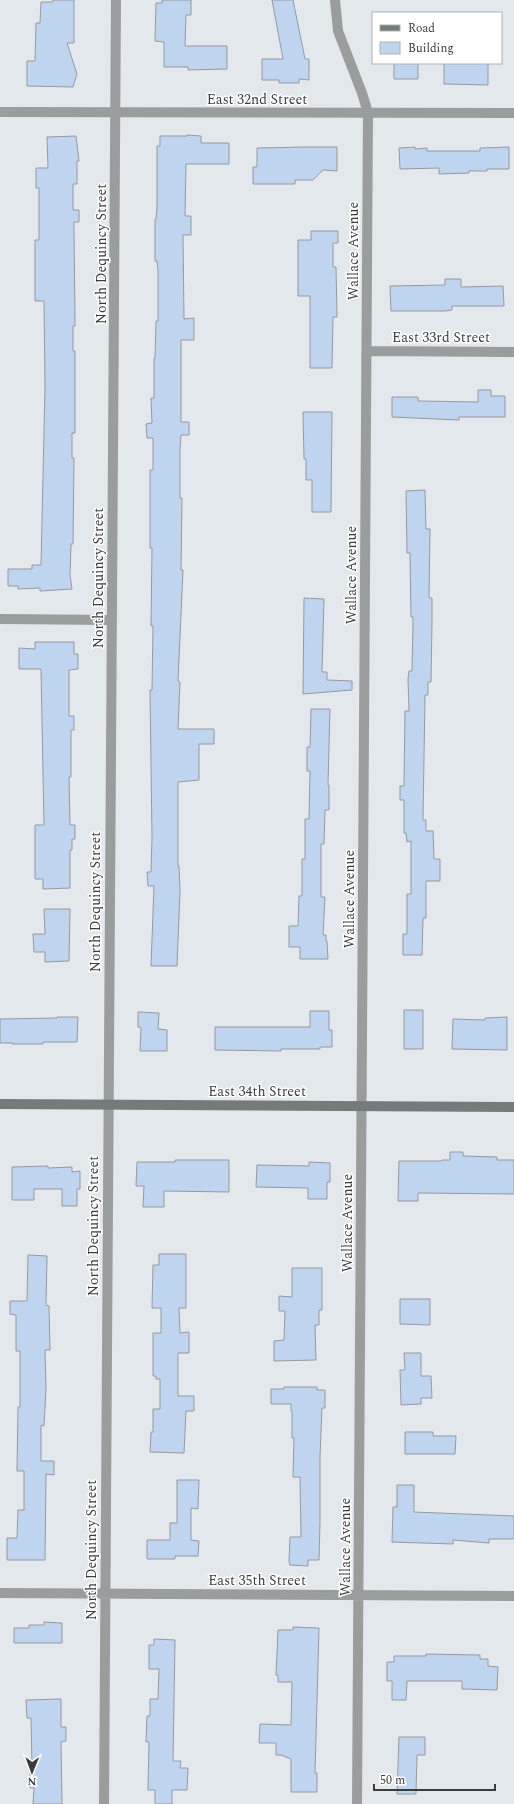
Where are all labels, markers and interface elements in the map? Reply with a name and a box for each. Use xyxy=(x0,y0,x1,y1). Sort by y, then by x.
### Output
legend xyxy=(372,12,502,64)
text: Road xyxy=(408,19,435,38)
text: Building xyxy=(408,39,454,58)
street label: East 32nd Street xyxy=(207,89,307,110)
street label: North Dequincy Street xyxy=(91,184,112,324)
street label: Wallace Avenue xyxy=(343,202,364,300)
street label: East 33rd Street xyxy=(392,327,490,348)
street label: North Dequincy Street xyxy=(88,508,109,648)
street label: Wallace Avenue xyxy=(341,526,362,624)
street label: North Dequincy Street xyxy=(85,832,106,972)
street label: Wallace Avenue xyxy=(339,850,360,948)
street label: East 34th Street xyxy=(208,1081,306,1102)
street label: North Dequincy Street xyxy=(83,1156,104,1296)
street label: Wallace Avenue xyxy=(337,1174,358,1272)
street label: North Dequincy Street xyxy=(81,1480,102,1620)
street label: Wallace Avenue xyxy=(335,1498,356,1596)
street label: East 35th Street xyxy=(208,1570,306,1591)
north arrow xyxy=(12,1752,52,1792)
scale bar xyxy=(374,1766,495,1792)
text: 50 m xyxy=(380,1771,405,1790)
text: N xyxy=(27,1773,36,1790)

